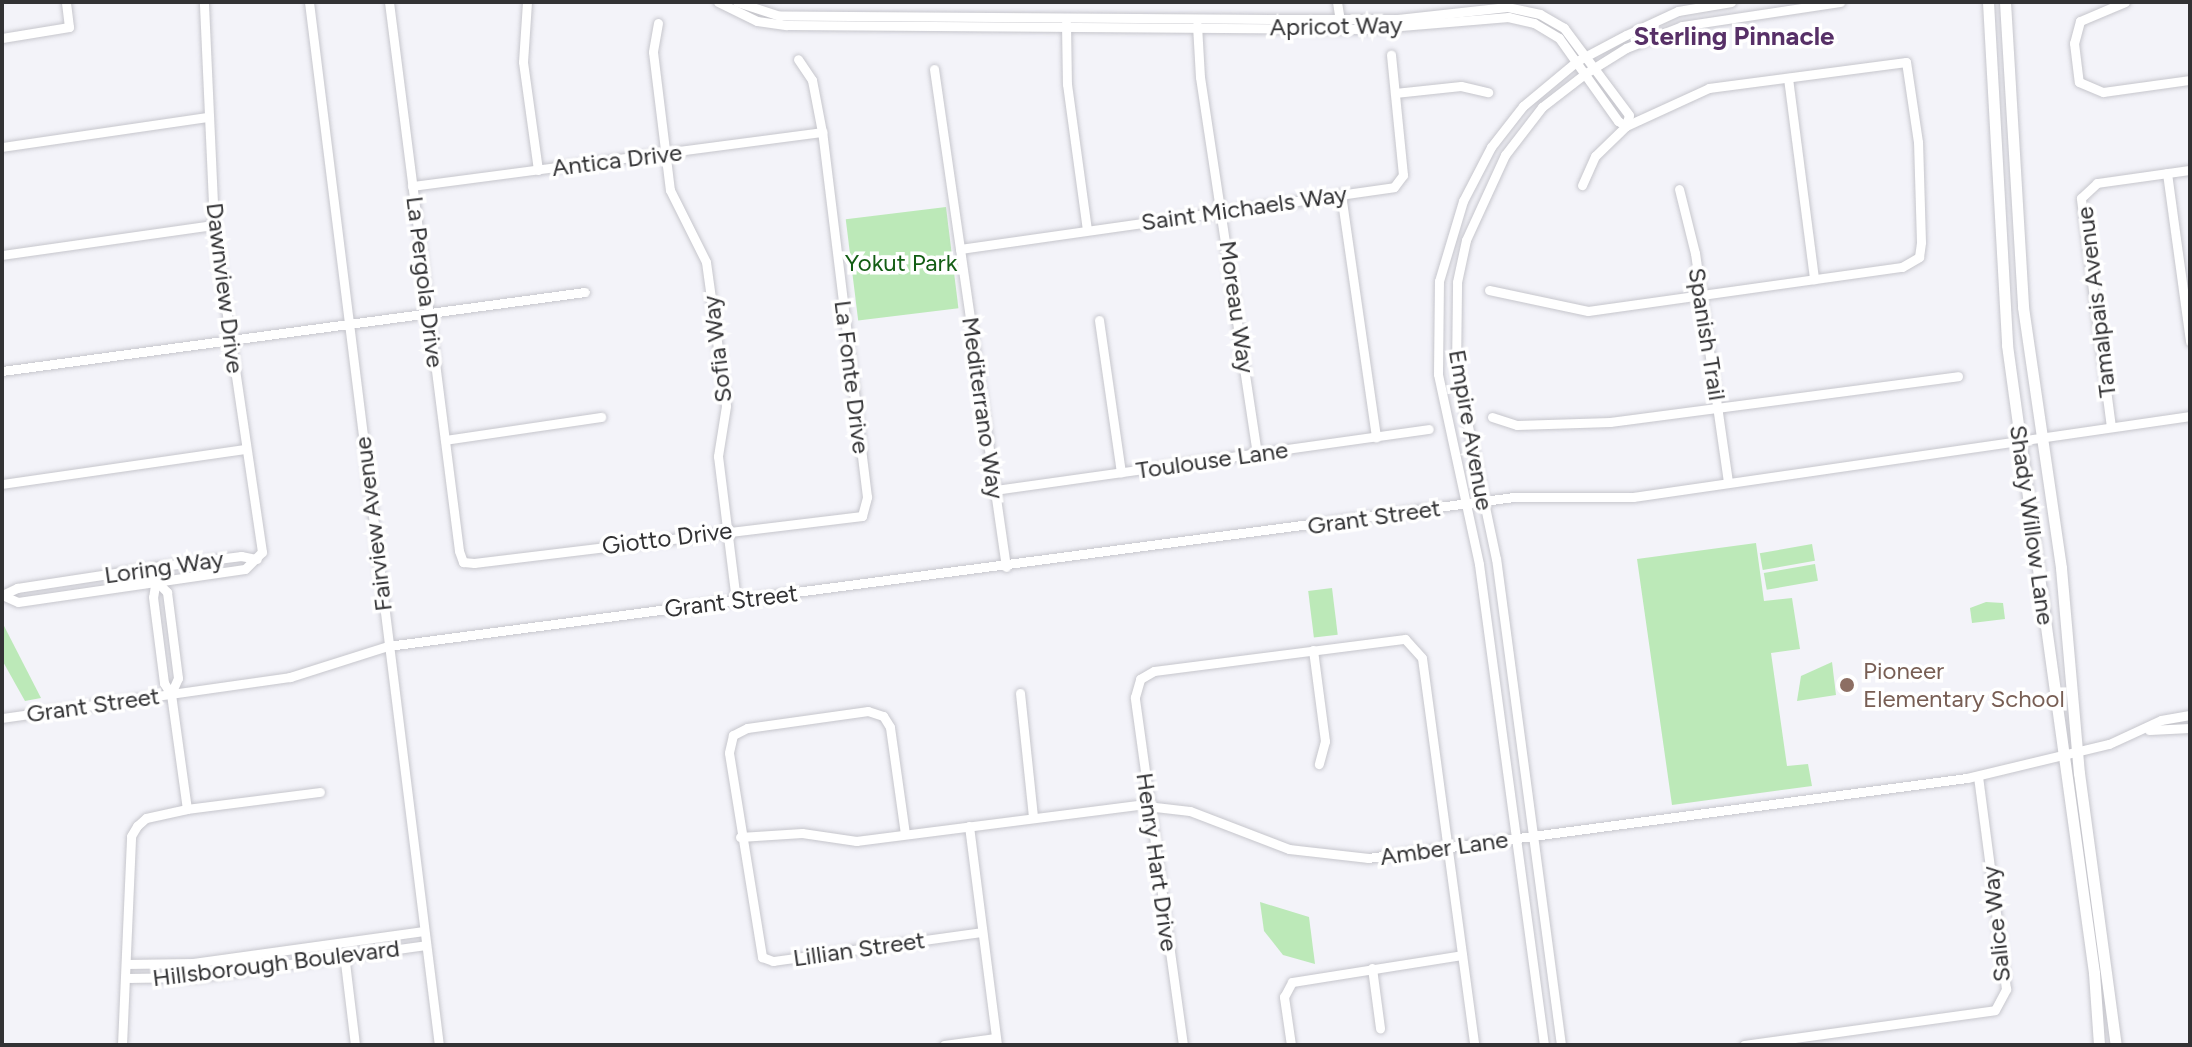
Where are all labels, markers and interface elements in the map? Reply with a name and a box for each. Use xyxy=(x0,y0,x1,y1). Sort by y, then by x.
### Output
street label: Apricot Way xyxy=(1269,10,1403,42)
district label: Sterling Pinnacle xyxy=(1634,21,1834,53)
street label: Antica Drive xyxy=(550,138,684,182)
street label: Saint Michaels Way xyxy=(1139,179,1349,237)
street label: La Pergola Drive xyxy=(400,195,450,369)
street label: Dawnview Drive xyxy=(200,201,250,375)
street label: Tamalpais Avenue xyxy=(2070,205,2122,399)
street label: Moreau Way xyxy=(1213,239,1261,375)
park label: Yokut Park xyxy=(845,249,957,277)
street label: Spanish Trail xyxy=(1682,266,1732,402)
street label: Sofia Way xyxy=(696,294,738,404)
street label: La Fonte Drive xyxy=(828,299,876,455)
street label: Mediterrano Way xyxy=(956,315,1010,501)
street label: Empire Avenue xyxy=(1443,347,1499,513)
street label: Shady Willow Lane xyxy=(2004,423,2060,627)
street label: Fairview Avenue xyxy=(348,435,398,613)
street label: Toulouse Lane xyxy=(1134,435,1290,485)
street label: Grant Street xyxy=(1306,493,1442,541)
street label: Giotto Drive xyxy=(600,516,734,560)
street label: Loring Way xyxy=(102,544,226,590)
street label: Grant Street xyxy=(663,579,799,623)
place label: Pioneer Elementary School xyxy=(1863,657,2065,713)
marker: Pioneer Elementary School xyxy=(1838,676,1856,694)
street label: Grant Street xyxy=(25,681,161,729)
street label: Henry Hart Drive xyxy=(1130,771,1184,953)
street label: Amber Lane xyxy=(1378,825,1510,871)
street label: Salice Way xyxy=(1976,865,2016,983)
street label: Lillian Street xyxy=(791,925,927,973)
street label: Hillsborough Boulevard xyxy=(151,934,401,992)

